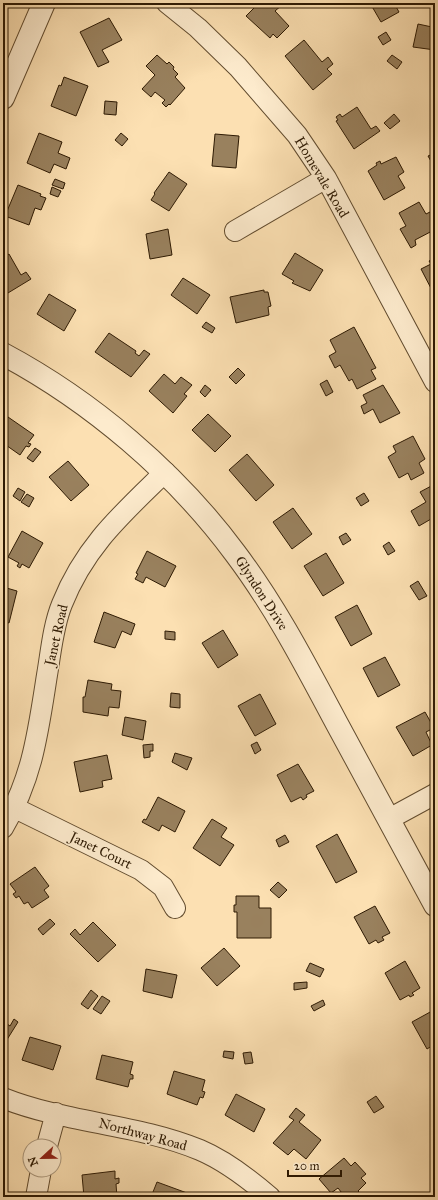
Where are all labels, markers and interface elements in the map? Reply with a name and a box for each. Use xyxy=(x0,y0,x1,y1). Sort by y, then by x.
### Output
street label: Homevale Road xyxy=(291,134,352,221)
street label: Glyndon Drive xyxy=(231,553,292,634)
street label: Janet Road xyxy=(41,603,73,670)
street label: Janet Court xyxy=(65,827,135,874)
street label: Northway Road xyxy=(97,1115,189,1154)
north arrow xyxy=(22,1138,62,1178)
scale bar xyxy=(288,1152,341,1178)
text: N xyxy=(25,1154,41,1168)
text: 20 m xyxy=(294,1159,320,1173)

